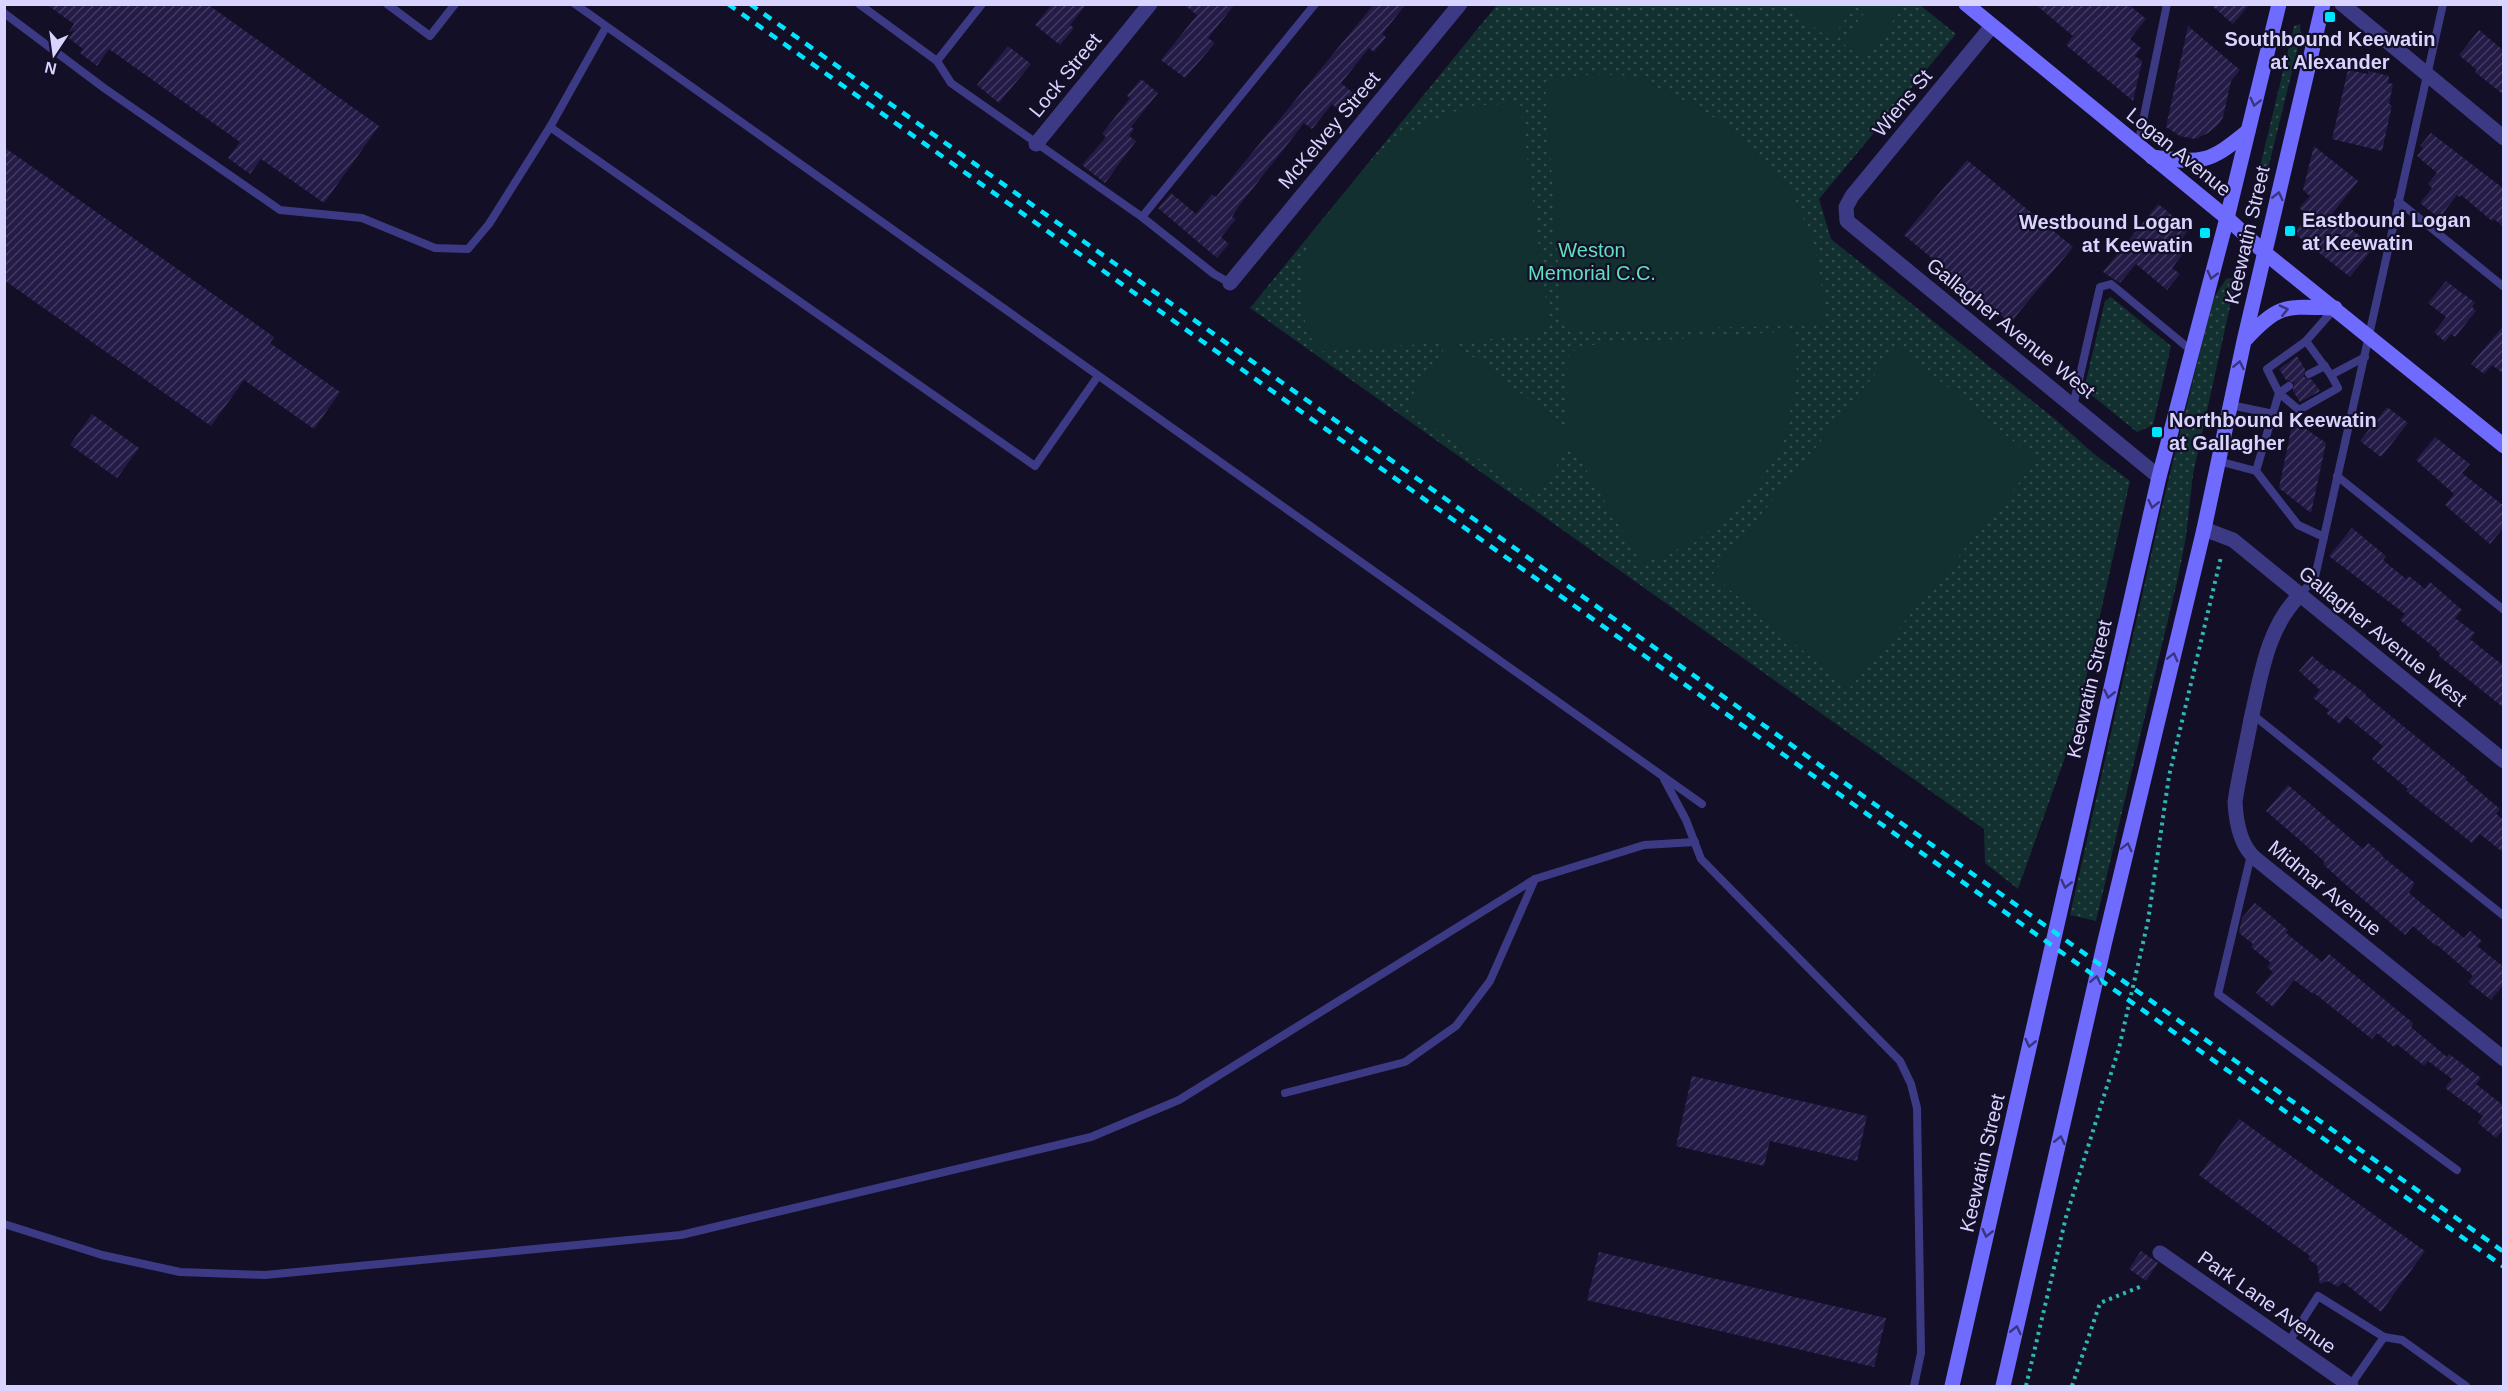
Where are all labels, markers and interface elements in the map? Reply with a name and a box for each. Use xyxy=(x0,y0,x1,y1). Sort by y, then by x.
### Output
marker: Southbound Keewatin at Alexander xyxy=(2323,10,2337,24)
north arrow xyxy=(24,24,84,84)
street label: Lock Street xyxy=(1025,28,1106,121)
place label: Southbound Keewatin at Alexander xyxy=(2224,28,2436,73)
text: N xyxy=(43,59,58,78)
street label: Wiens St xyxy=(1868,65,1936,141)
street label: McKelvey Street xyxy=(1274,67,1385,193)
one-way arrow xyxy=(2249,97,2262,107)
street label: Logan Avenue xyxy=(2123,103,2235,201)
street label: Keewatin Street xyxy=(2220,163,2274,306)
one-way arrow xyxy=(2271,191,2284,201)
place label: Eastbound Logan at Keewatin xyxy=(2302,209,2471,254)
place label: Westbound Logan at Keewatin xyxy=(2019,211,2193,256)
marker: Eastbound Logan at Keewatin xyxy=(2283,224,2297,238)
marker: Westbound Logan at Keewatin xyxy=(2198,226,2212,240)
park label: Weston Memorial C.C. xyxy=(1528,239,1656,284)
street label: Gallagher Avenue West xyxy=(1923,254,2100,403)
one-way arrow xyxy=(2207,270,2220,280)
one-way arrow xyxy=(2278,304,2288,317)
one-way arrow xyxy=(2232,360,2245,370)
place label: Northbound Keewatin at Gallagher xyxy=(2169,409,2377,454)
marker: Northbound Keewatin at Gallagher xyxy=(2150,425,2164,439)
one-way arrow xyxy=(2147,499,2160,509)
street label: Gallagher Avenue West xyxy=(2295,562,2472,711)
street label: Keewatin Street xyxy=(2062,617,2116,760)
one-way arrow xyxy=(2166,653,2179,663)
one-way arrow xyxy=(2104,689,2117,699)
street label: Midmar Avenue xyxy=(2264,836,2386,940)
one-way arrow xyxy=(2120,842,2133,852)
one-way arrow xyxy=(2060,879,2073,889)
one-way arrow xyxy=(2089,976,2102,986)
one-way arrow xyxy=(2025,1038,2038,1048)
street label: Keewatin Street xyxy=(1955,1091,2009,1234)
one-way arrow xyxy=(2053,1135,2066,1145)
one-way arrow xyxy=(1982,1228,1995,1238)
street label: Park Lane Avenue xyxy=(2194,1246,2340,1358)
one-way arrow xyxy=(2009,1325,2022,1335)

